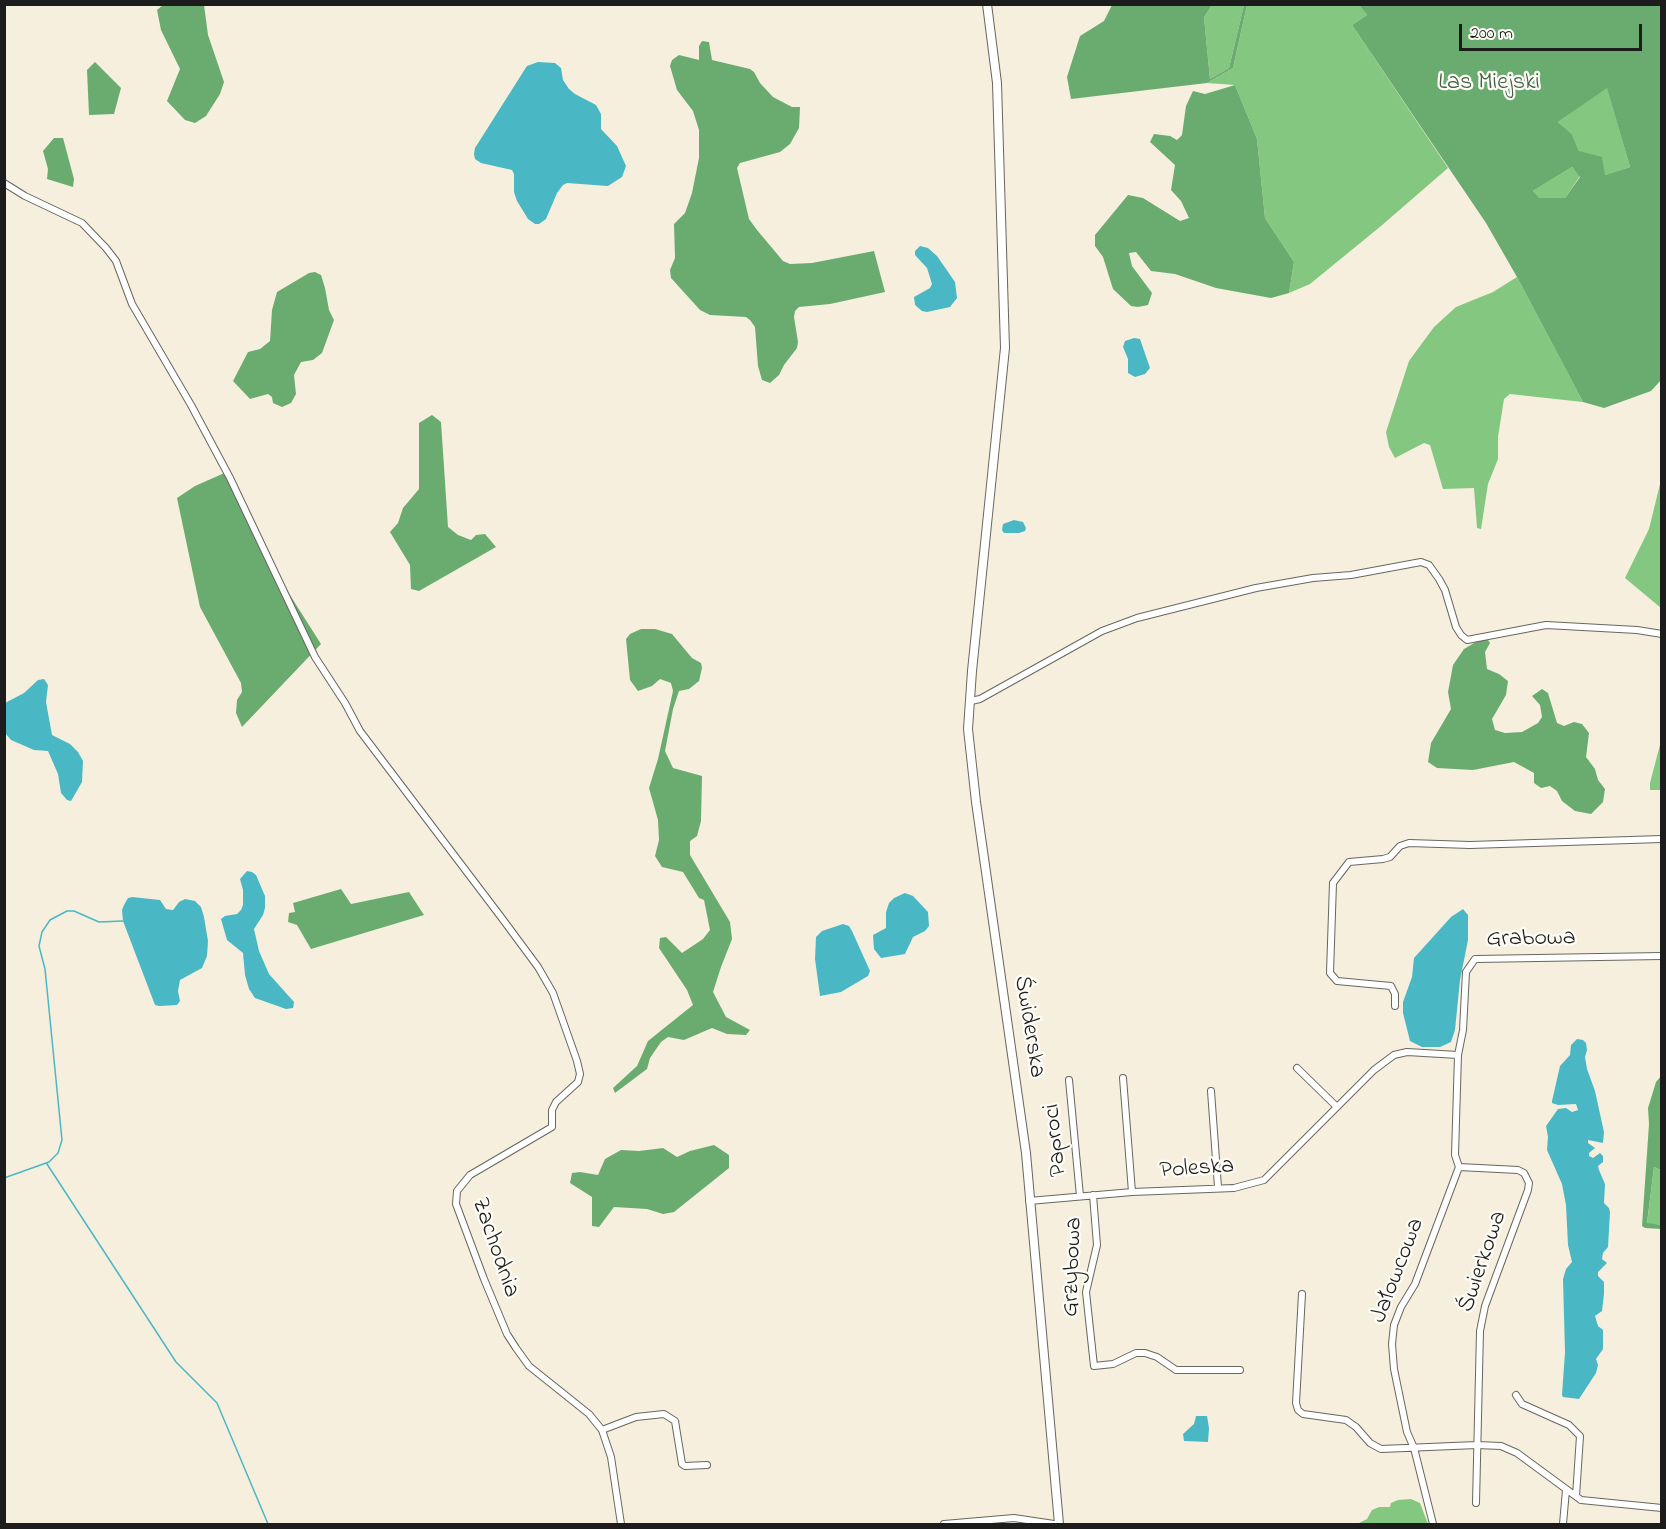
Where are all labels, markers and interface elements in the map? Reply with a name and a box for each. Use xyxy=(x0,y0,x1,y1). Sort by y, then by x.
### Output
scale bar xyxy=(1462,12,1645,50)
text: 200 m xyxy=(1470,21,1513,47)
park label: Las Miejski xyxy=(1438,70,1540,98)
street label: Grabowa xyxy=(1486,925,1576,955)
street label: Świderska xyxy=(1006,974,1050,1080)
street label: Paproci xyxy=(1039,1102,1075,1178)
street label: Poleska xyxy=(1159,1153,1235,1187)
street label: Zachodnia xyxy=(463,1194,525,1302)
street label: Świerkowa xyxy=(1453,1208,1515,1316)
street label: Jałowcowa xyxy=(1366,1215,1432,1327)
street label: Grzybowa xyxy=(1058,1217,1090,1317)

